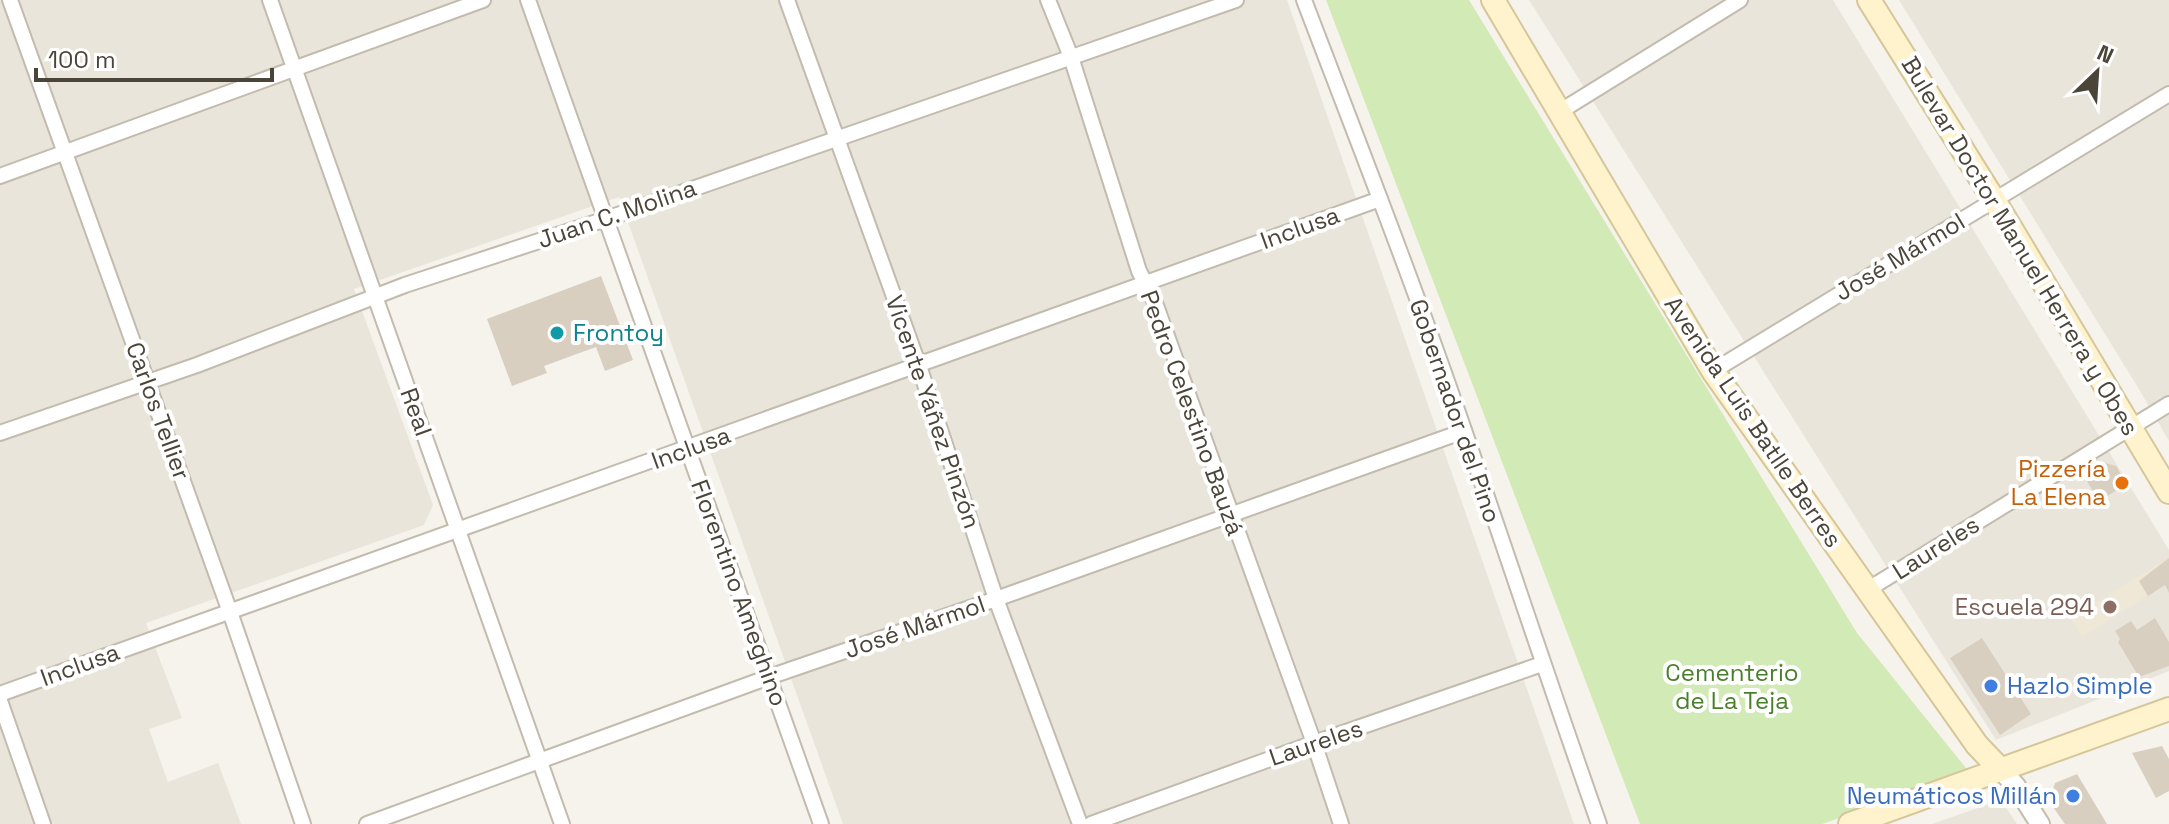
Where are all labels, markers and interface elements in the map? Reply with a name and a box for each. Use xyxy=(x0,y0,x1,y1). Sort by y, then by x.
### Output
scale bar xyxy=(36,32,272,82)
north arrow xyxy=(2057,32,2137,112)
text: N xyxy=(2093,38,2118,70)
text: 100 m xyxy=(48,44,116,75)
street label: Bulevar Doctor Manuel Herrera y Obes xyxy=(1895,51,2146,441)
street label: Juan C. Molina xyxy=(533,172,700,255)
street label: Inclusa xyxy=(1256,199,1344,256)
street label: José Mármol xyxy=(1829,206,1970,308)
street label: Pedro Celestino Bauzá xyxy=(1134,286,1251,540)
street label: Avenida Luis Batlle Berres xyxy=(1658,290,1849,553)
street label: Vicente Yáñez Pinzón xyxy=(879,291,988,533)
street label: Gobernador del Pino xyxy=(1403,295,1508,527)
place label: Frontoy xyxy=(573,317,664,348)
marker: Frontoy xyxy=(548,324,566,342)
street label: Carlos Tellier xyxy=(119,338,198,484)
street label: Real xyxy=(394,383,439,440)
street label: Inclusa xyxy=(647,419,735,476)
place label: Pizzería La Elena xyxy=(2011,453,2106,512)
marker: Pizzería La Elena xyxy=(2113,474,2131,492)
street label: Florentino Ameghino xyxy=(684,475,795,710)
street label: Laureles xyxy=(1886,509,1985,586)
street label: José Mármol xyxy=(841,588,989,665)
place label: Escuela 294 xyxy=(1955,591,2094,622)
marker: Escuela 294 xyxy=(2101,598,2119,616)
street label: Inclusa xyxy=(36,636,124,693)
park label: Cementerio de La Teja xyxy=(1665,657,1799,716)
place label: Hazlo Simple xyxy=(2007,670,2153,701)
marker: Hazlo Simple xyxy=(1982,677,2000,695)
street label: Laureles xyxy=(1265,712,1367,773)
place label: Neumáticos Millán xyxy=(1847,780,2057,811)
marker: Neumáticos Millán xyxy=(2064,787,2082,805)

